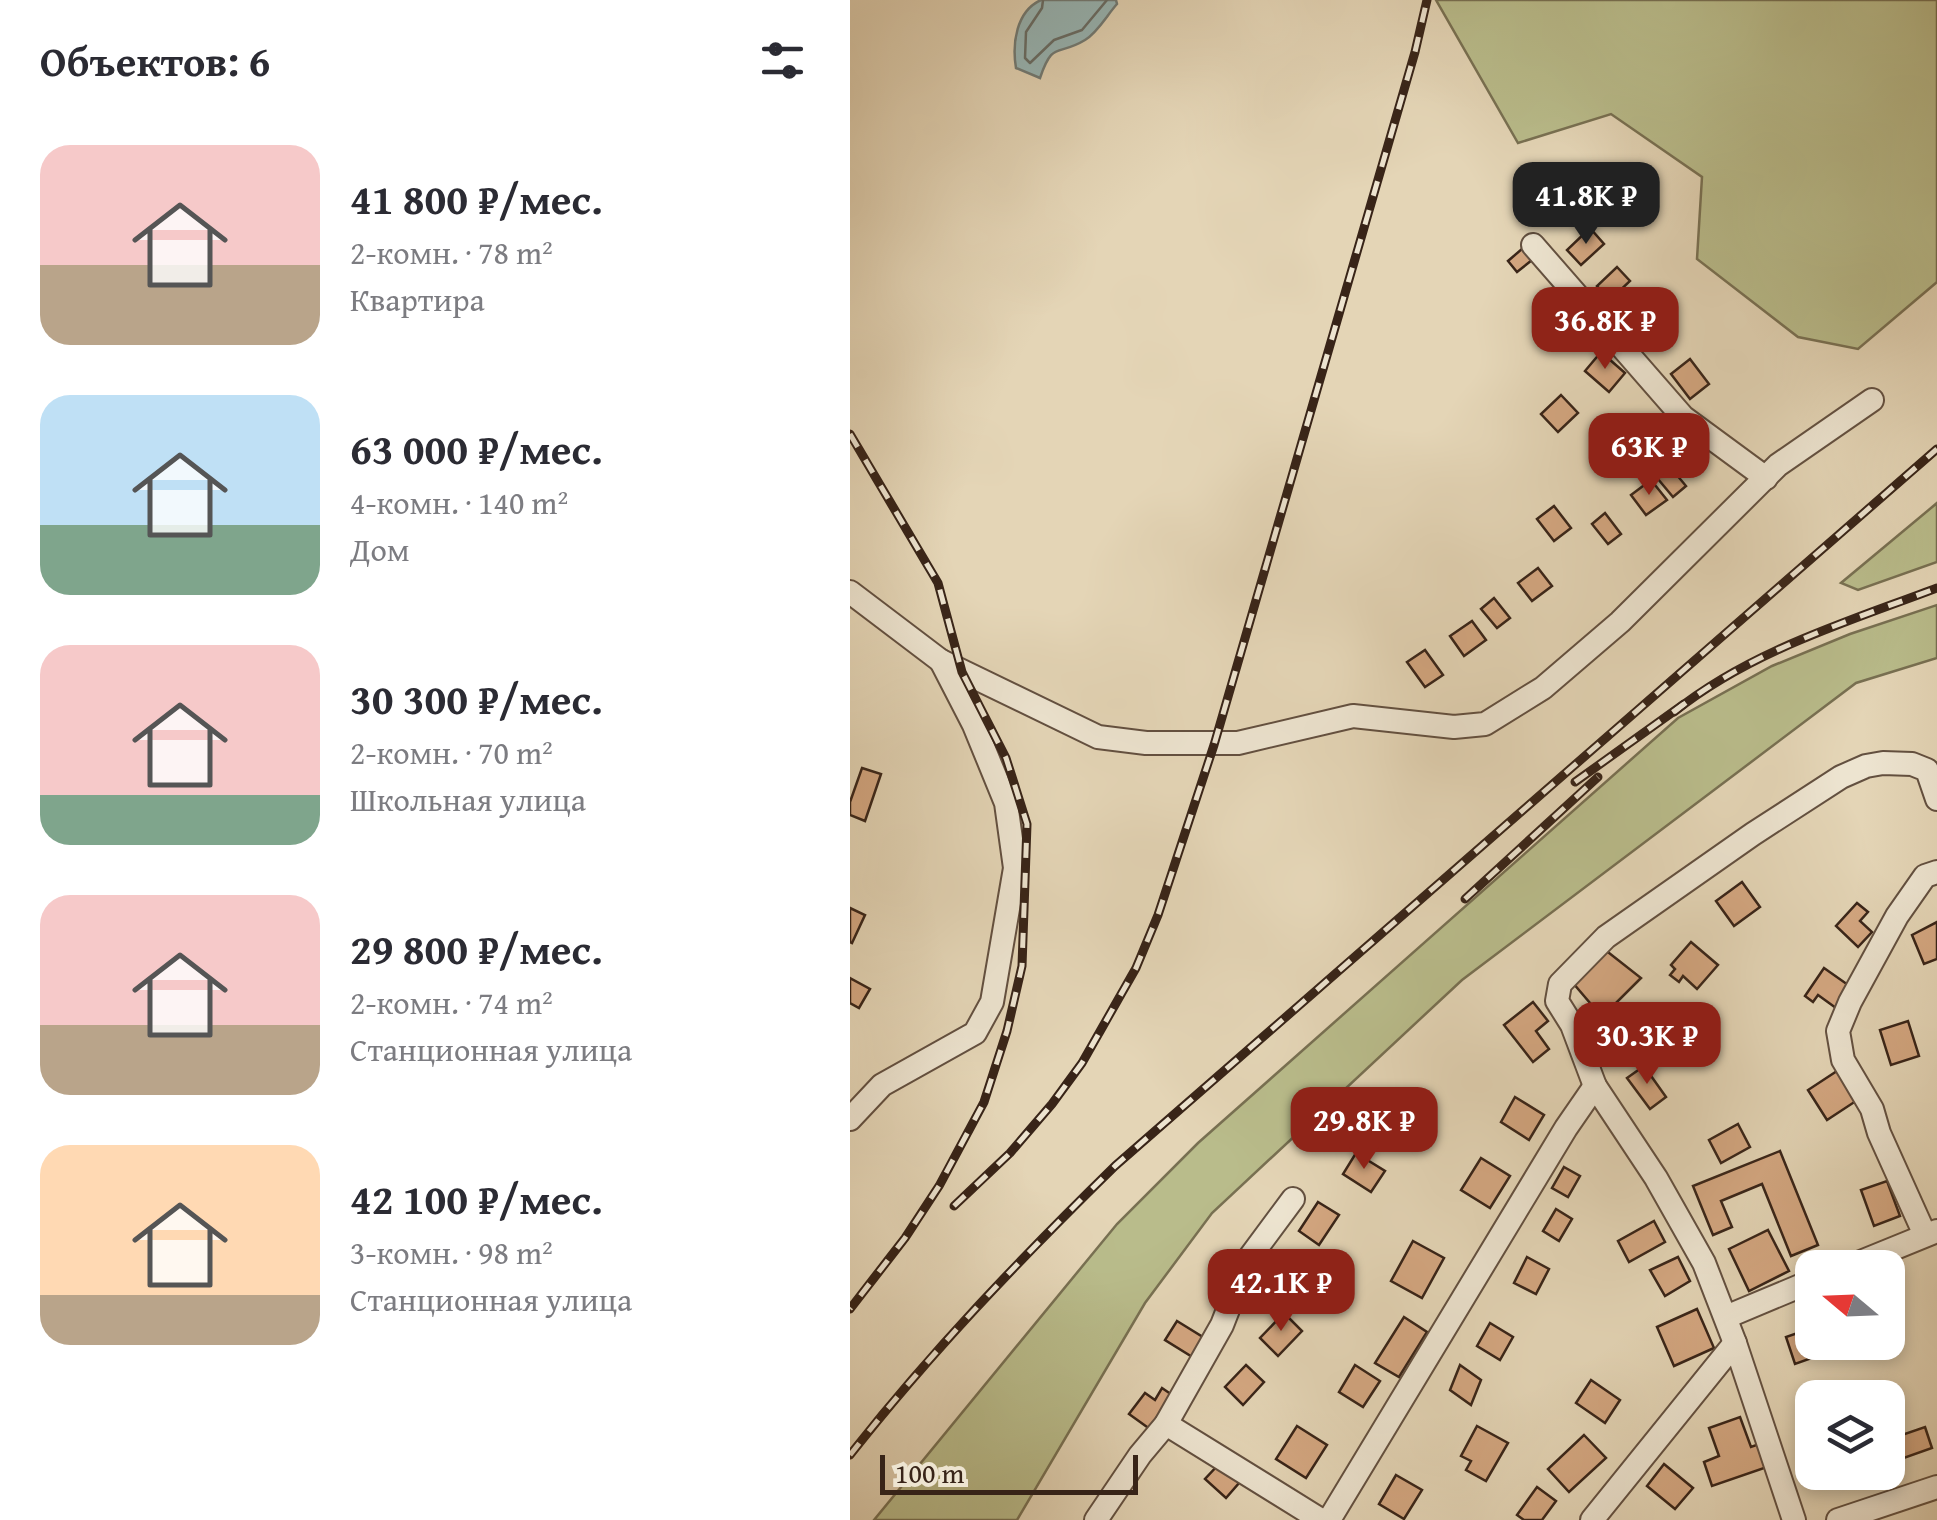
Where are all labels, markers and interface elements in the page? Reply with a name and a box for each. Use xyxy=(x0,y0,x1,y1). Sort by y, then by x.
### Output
text: Объектов: 6 xyxy=(40,30,270,91)
icon: filters xyxy=(755,33,810,88)
pin: 41.8K ₽ xyxy=(1494,162,1678,247)
text: 41 800 ₽/мес. xyxy=(350,168,603,229)
text: 41.8K ₽ xyxy=(1535,171,1637,218)
icon: home xyxy=(120,185,240,305)
text: 2-комн. · 78 m² xyxy=(350,229,553,276)
text: Квартира xyxy=(350,276,485,323)
pin: 36.8K ₽ xyxy=(1513,287,1697,372)
text: 36.8K ₽ xyxy=(1554,296,1656,343)
pin: 63K ₽ xyxy=(1579,413,1719,498)
text: 63 000 ₽/мес. xyxy=(350,418,603,479)
text: 63K ₽ xyxy=(1611,422,1688,469)
icon: home xyxy=(120,435,240,555)
text: 4-комн. · 140 m² xyxy=(350,479,568,526)
text: Дом xyxy=(350,526,410,573)
text: 30 300 ₽/мес. xyxy=(350,668,603,729)
icon: home xyxy=(120,685,240,805)
text: 2-комн. · 70 m² xyxy=(350,729,553,776)
text: Школьная улица xyxy=(350,776,586,823)
text: 29 800 ₽/мес. xyxy=(350,918,603,979)
icon: home xyxy=(120,935,240,1055)
text: 2-комн. · 74 m² xyxy=(350,979,553,1026)
pin: 30.3K ₽ xyxy=(1555,1002,1739,1087)
text: 30.3K ₽ xyxy=(1596,1011,1698,1058)
text: Станционная улица xyxy=(350,1026,632,1073)
pin: 29.8K ₽ xyxy=(1272,1087,1456,1172)
text: 29.8K ₽ xyxy=(1313,1096,1415,1143)
text: 42 100 ₽/мес. xyxy=(350,1168,603,1229)
icon: home xyxy=(120,1185,240,1305)
text: 3-комн. · 98 m² xyxy=(350,1229,553,1276)
pin: 42.1K ₽ xyxy=(1189,1249,1373,1334)
north arrow xyxy=(1795,1250,1905,1360)
map controls xyxy=(1795,1250,1905,1490)
text: 42.1K ₽ xyxy=(1230,1258,1332,1305)
text: Станционная улица xyxy=(350,1276,632,1323)
button: layers xyxy=(1795,1380,1905,1490)
scale bar xyxy=(880,1450,1138,1494)
text: 100 m xyxy=(895,1452,964,1493)

